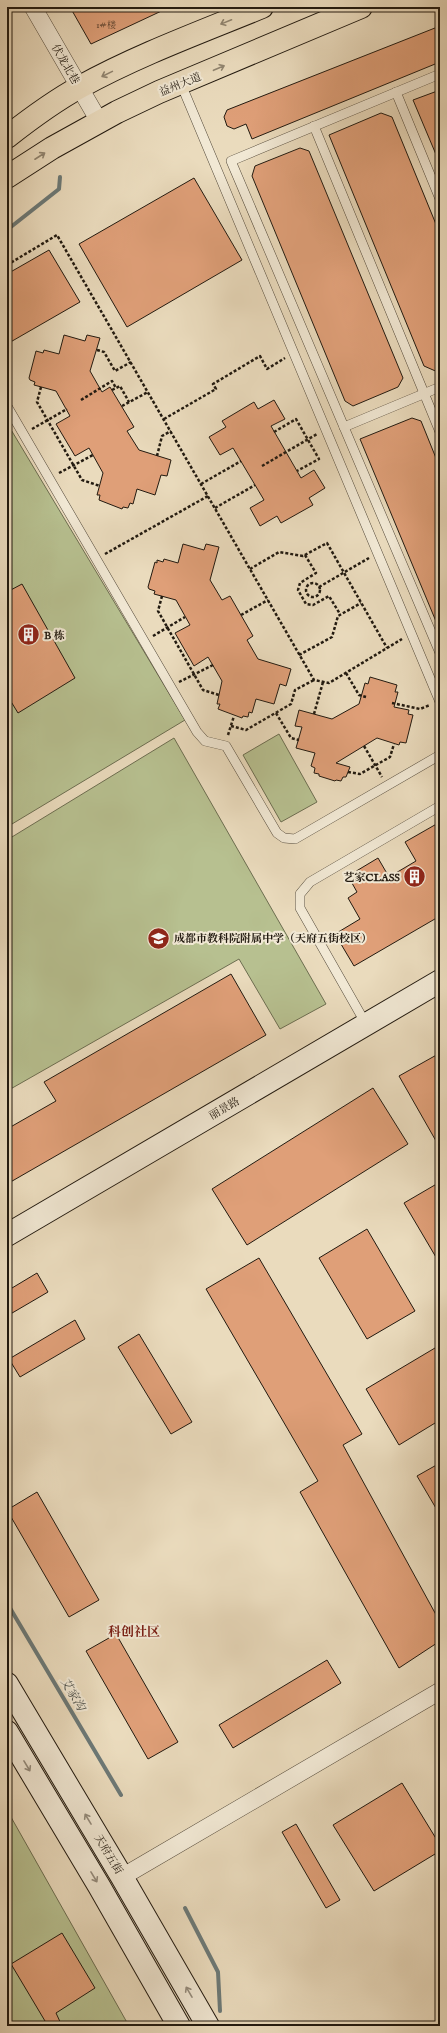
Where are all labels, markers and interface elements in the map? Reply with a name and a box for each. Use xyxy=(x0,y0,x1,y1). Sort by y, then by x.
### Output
one-way arrow xyxy=(221,18,233,26)
house number: 1#楼 xyxy=(96,20,116,31)
street label: 伏龙北巷 xyxy=(48,42,82,87)
one-way arrow xyxy=(212,63,224,71)
street label: 益州大道 xyxy=(157,70,203,100)
one-way arrow xyxy=(101,71,113,78)
one-way arrow xyxy=(34,152,45,160)
building icon: B 栋 xyxy=(16,622,42,648)
place label: B 栋 xyxy=(44,629,65,643)
building icon: 艺家CLASS xyxy=(402,864,428,890)
place label: 艺家CLASS xyxy=(344,871,400,885)
school or university icon: 成都市教科院附属中学（天府五街校区） xyxy=(146,925,172,951)
place label: 成都市教科院附属中学（天府五街校区） xyxy=(174,932,372,946)
street label: 丽景路 xyxy=(207,1095,242,1123)
district label: 科创社区 xyxy=(108,1624,160,1641)
water label: 艾家沟 xyxy=(57,1675,89,1715)
one-way arrow xyxy=(23,1760,31,1771)
one-way arrow xyxy=(83,1813,91,1825)
street label: 天府五街 xyxy=(91,1832,125,1877)
one-way arrow xyxy=(90,1871,98,1883)
one-way arrow xyxy=(184,1986,192,1998)

